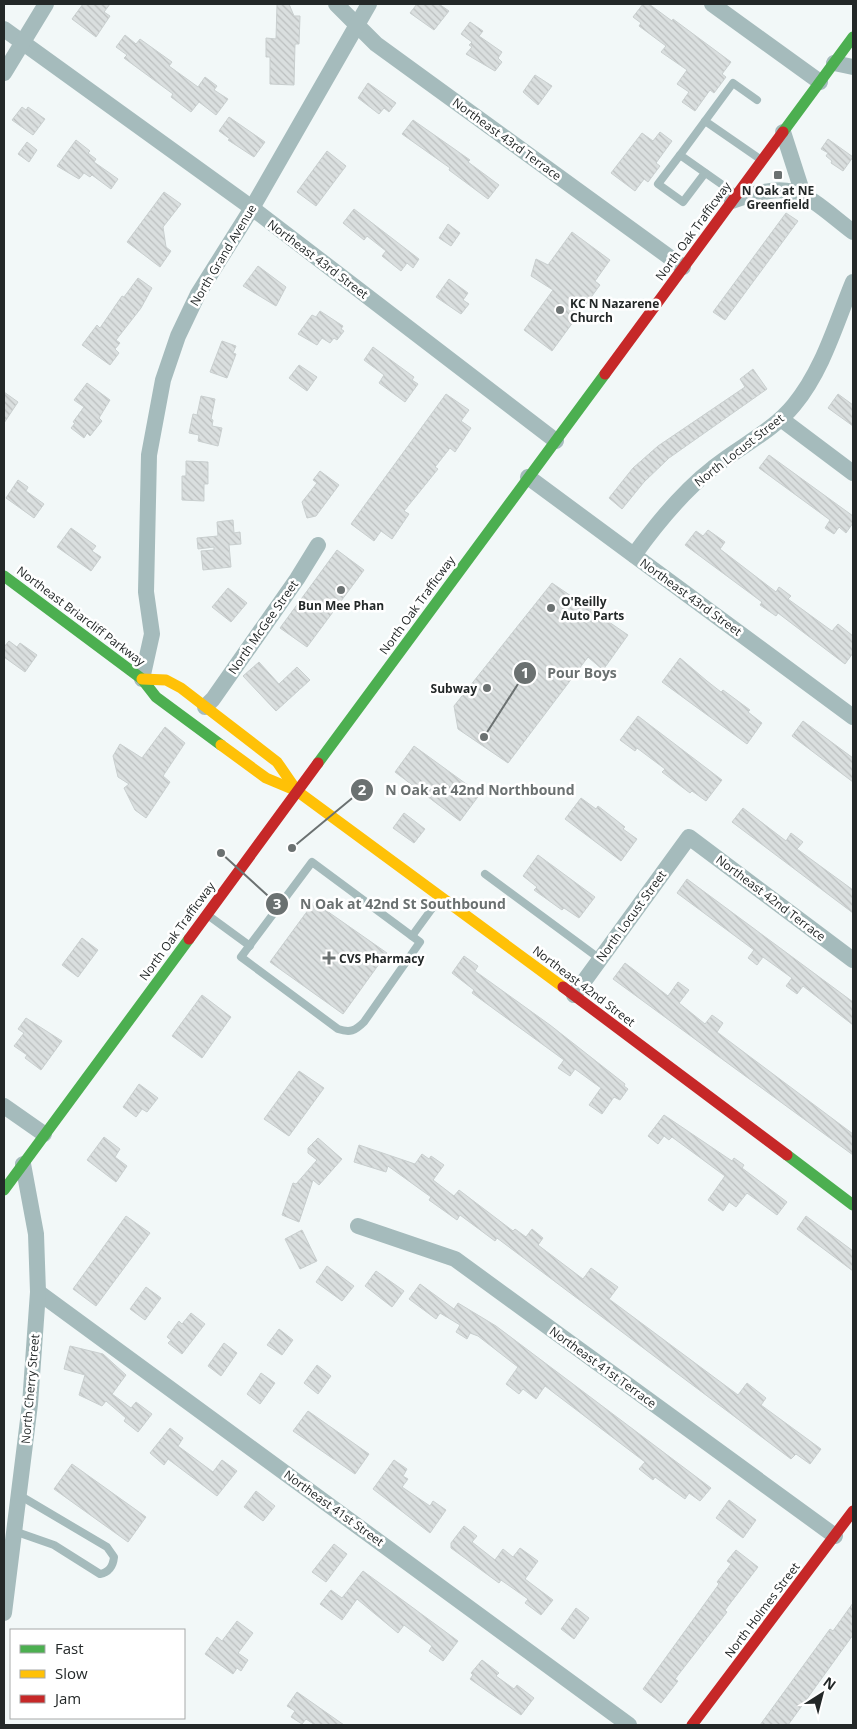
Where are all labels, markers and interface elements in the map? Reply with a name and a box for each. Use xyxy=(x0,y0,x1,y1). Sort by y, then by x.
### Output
street label: Northeast 43rd Terrace xyxy=(449,94,565,184)
marker: N Oak at NE Greenfield xyxy=(772,169,784,181)
street label: North Oak Trafficway xyxy=(651,177,735,284)
place label: N Oak at NE Greenfield xyxy=(742,182,814,213)
street label: North Grand Avenue xyxy=(186,201,260,309)
street label: Northeast 43rd Street xyxy=(264,216,372,302)
place label: KC N Nazarene Church xyxy=(570,295,659,326)
marker: KC N Nazarene Church xyxy=(554,304,566,316)
street label: North Locust Street xyxy=(691,410,787,490)
street label: North Oak Trafficway xyxy=(375,551,459,658)
street label: Northeast 43rd Street xyxy=(637,554,745,640)
street label: Northeast Briarcliff Parkway xyxy=(13,562,149,671)
street label: North McGee Street xyxy=(224,577,302,677)
marker: Bun Mee Phan xyxy=(335,584,347,596)
place label: O'Reilly Auto Parts xyxy=(561,593,624,624)
place label: Bun Mee Phan xyxy=(298,597,384,614)
marker: O'Reilly Auto Parts xyxy=(545,602,557,614)
callout: Pour Boys xyxy=(512,658,627,687)
text: 1 xyxy=(521,662,529,682)
text: Pour Boys xyxy=(547,663,617,682)
place label: Subway xyxy=(431,680,477,697)
marker: Subway xyxy=(481,682,493,694)
callout: N Oak at 42nd Northbound xyxy=(350,776,584,805)
text: 2 xyxy=(358,779,367,799)
text: N Oak at 42nd Northbound xyxy=(385,780,575,799)
street label: Northeast 42nd Terrace xyxy=(713,851,829,945)
street label: North Locust Street xyxy=(592,867,670,965)
street label: North Oak Trafficway xyxy=(135,877,219,984)
callout: N Oak at 42nd St Southbound xyxy=(265,889,516,918)
text: 3 xyxy=(273,893,281,913)
text: N Oak at 42nd St Southbound xyxy=(300,894,506,913)
street label: Northeast 42nd Street xyxy=(529,942,639,1030)
place label: CVS Pharmacy xyxy=(339,950,424,967)
marker: CVS Pharmacy xyxy=(323,952,335,964)
street label: Northeast 41st Terrace xyxy=(546,1322,660,1412)
street label: North Cherry Street xyxy=(17,1333,43,1445)
street label: Northeast 41st Street xyxy=(281,1466,387,1550)
street label: North Holmes Street xyxy=(721,1559,803,1661)
legend xyxy=(10,1629,185,1719)
text: Fast xyxy=(55,1638,84,1658)
text: Slow xyxy=(55,1663,88,1683)
north arrow xyxy=(797,1669,847,1719)
text: N xyxy=(820,1672,840,1694)
text: Jam xyxy=(53,1688,81,1708)

